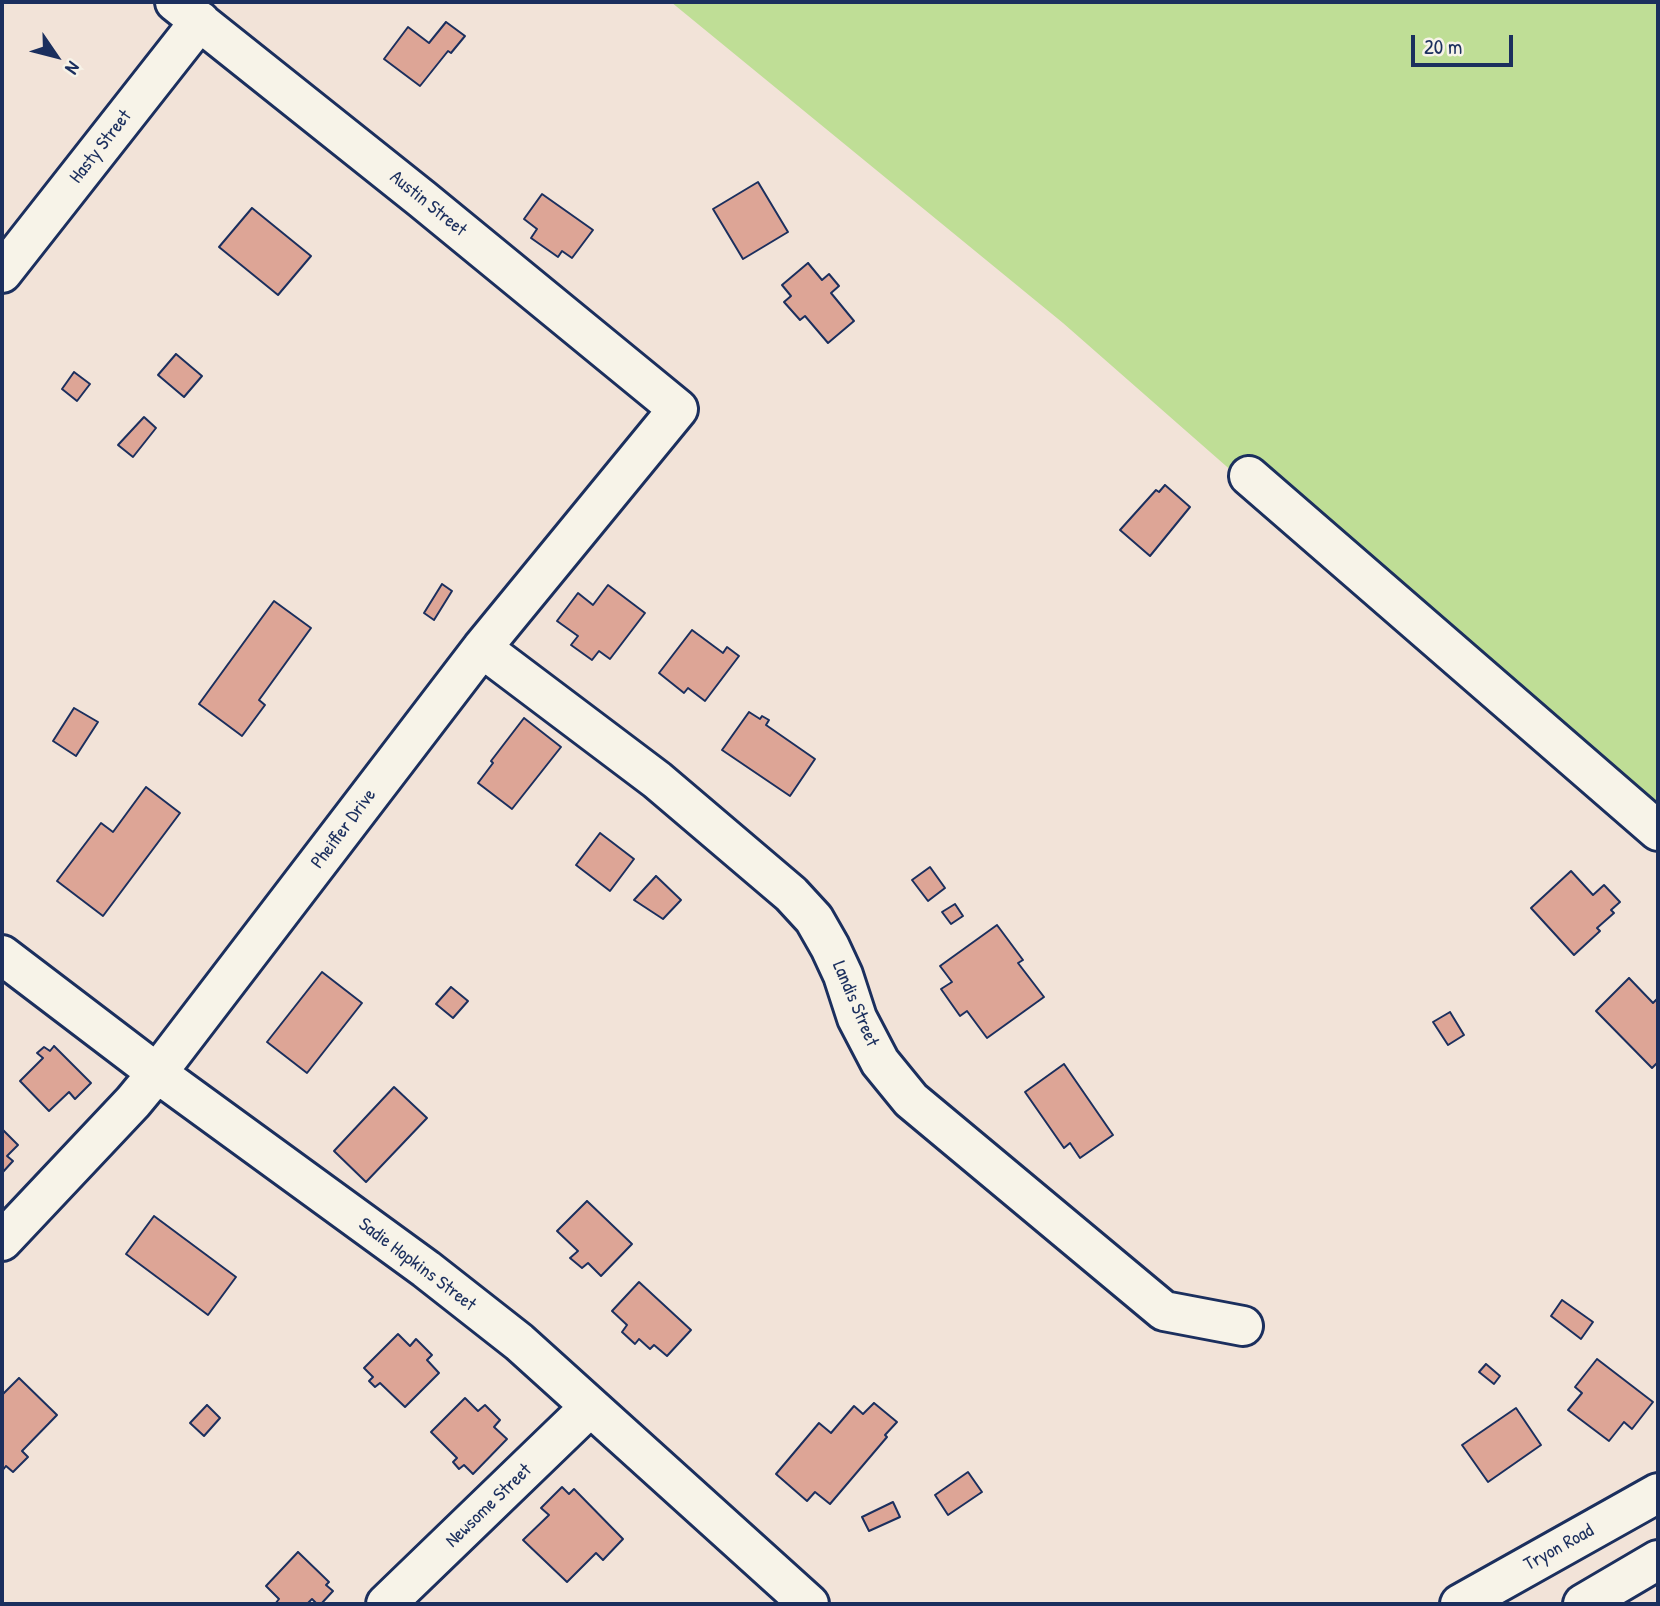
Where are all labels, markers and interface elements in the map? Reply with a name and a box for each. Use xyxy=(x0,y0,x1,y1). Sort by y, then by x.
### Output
north arrow xyxy=(21,21,91,91)
scale bar xyxy=(1415,21,1516,65)
text: 20 m xyxy=(1424,32,1462,61)
text: N xyxy=(60,56,87,80)
street label: Hasty Street xyxy=(65,106,137,188)
street label: Austin Street xyxy=(385,166,471,242)
street label: Pheiffer Drive xyxy=(307,785,381,873)
street label: Landis Street xyxy=(827,958,883,1050)
street label: Sadie Hopkins Street xyxy=(354,1213,480,1317)
street label: Newsome Street xyxy=(441,1459,537,1553)
street label: Tryon Road xyxy=(1520,1520,1598,1576)

